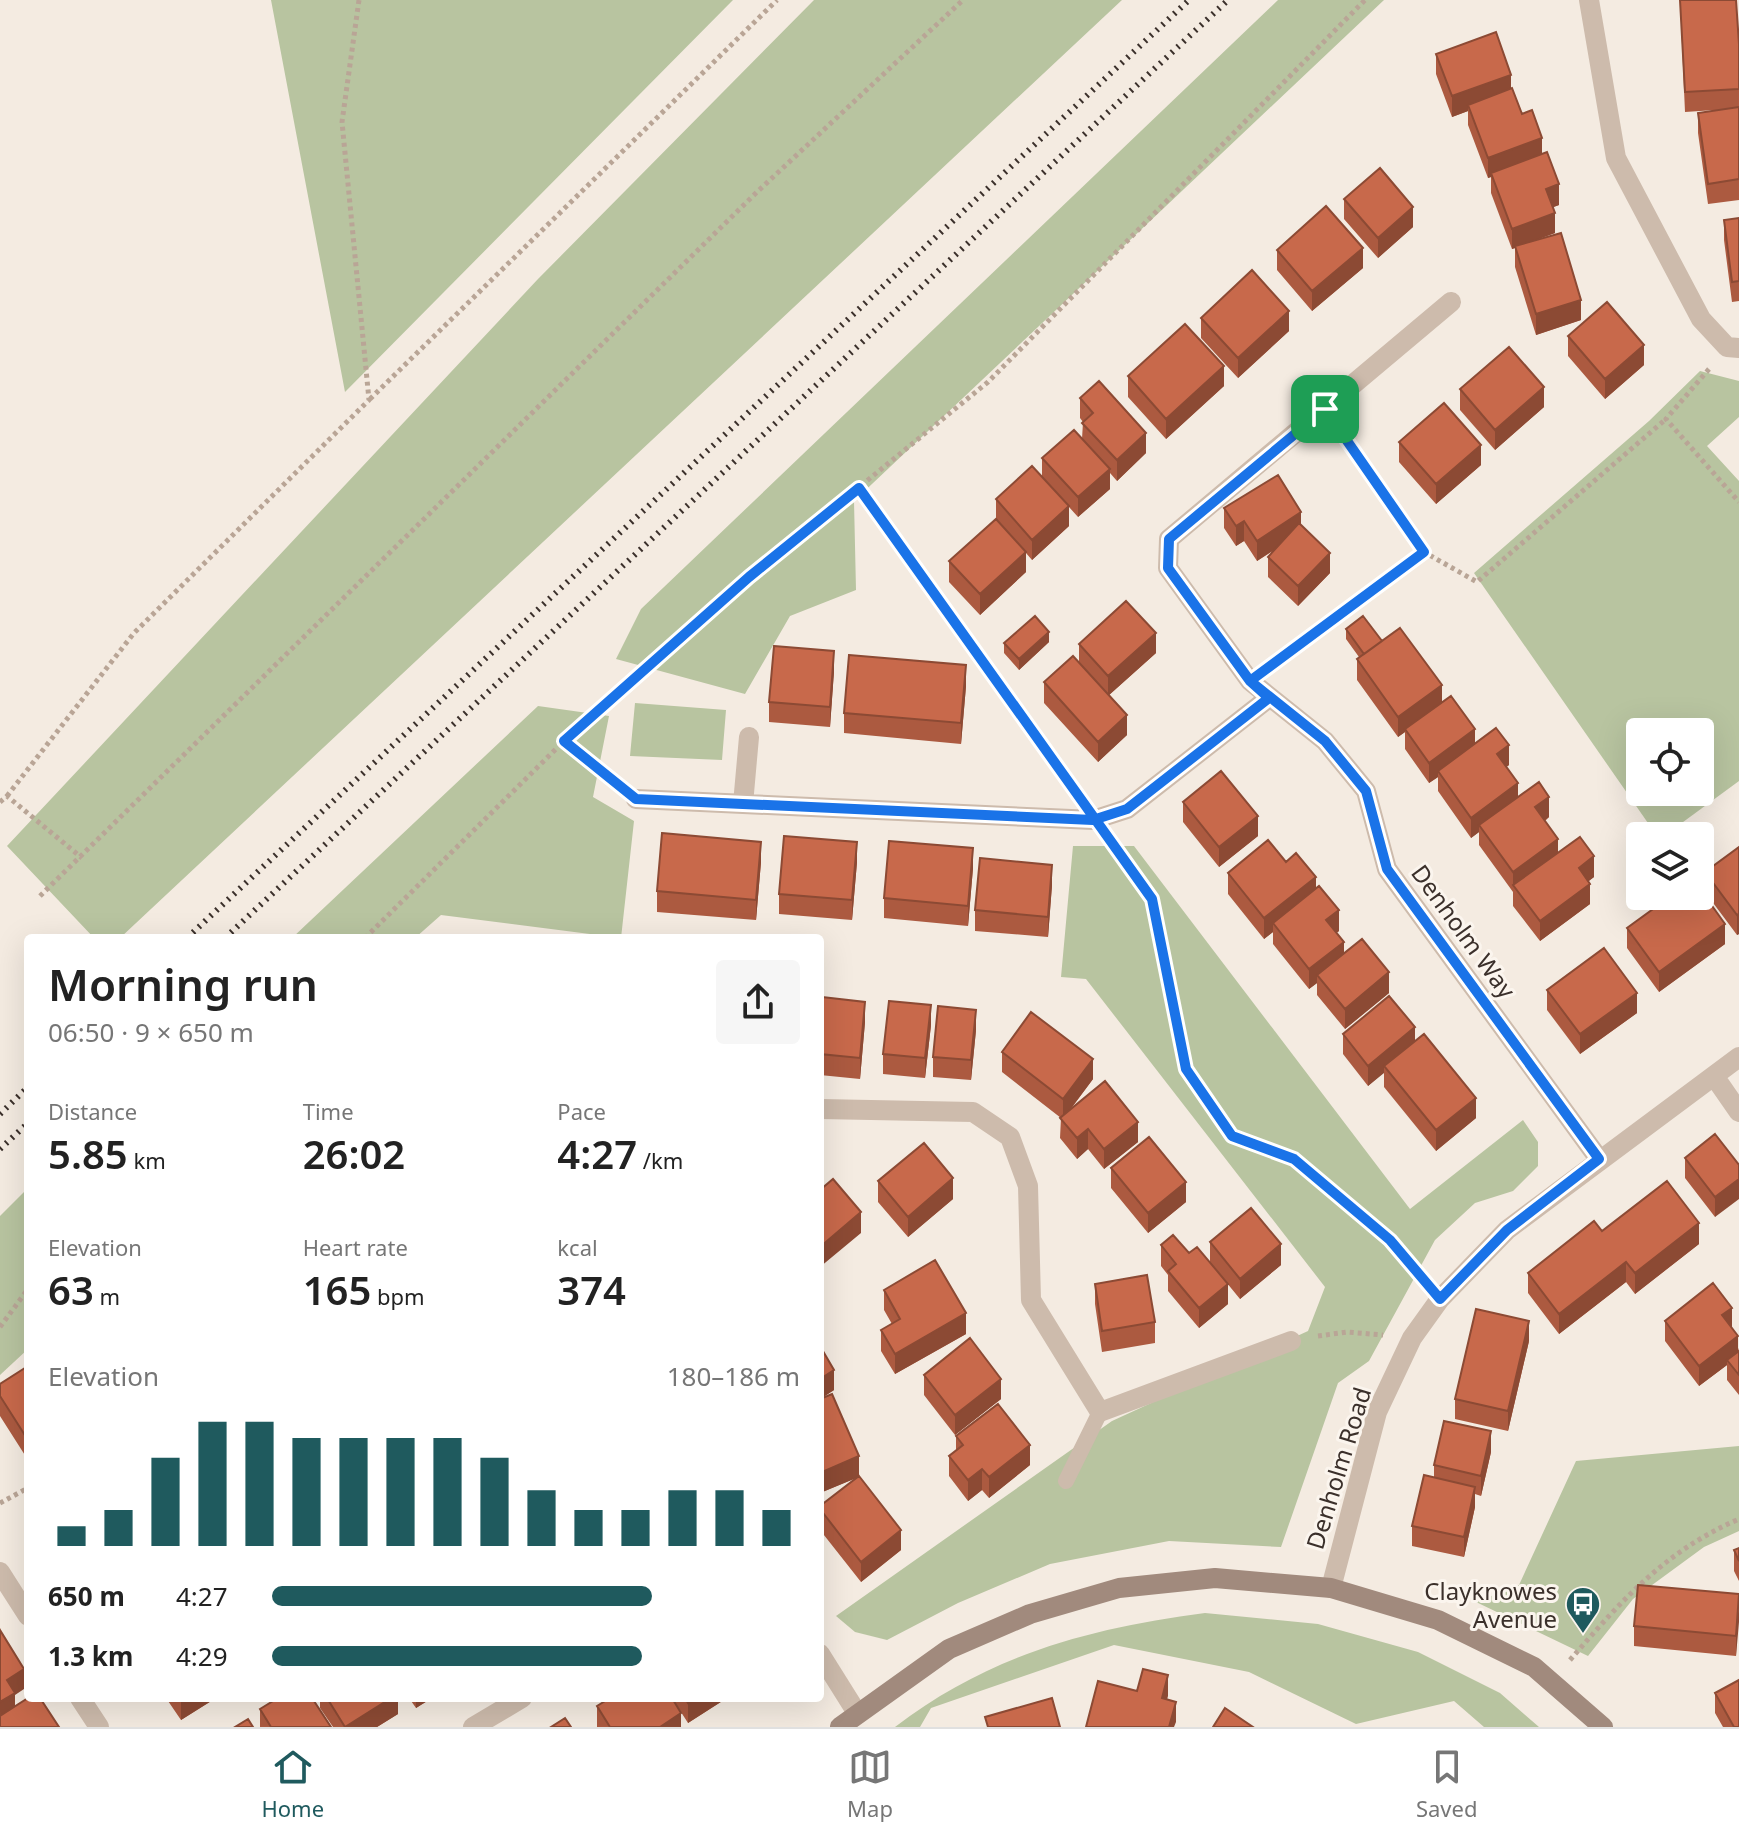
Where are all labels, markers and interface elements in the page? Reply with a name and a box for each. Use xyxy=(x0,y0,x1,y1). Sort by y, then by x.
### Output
pin xyxy=(1291,375,1359,443)
icon: arrive xyxy=(1303,387,1347,431)
map controls xyxy=(1626,718,1714,910)
button: locate xyxy=(1626,718,1714,806)
button: layers xyxy=(1626,822,1714,910)
street label: Denholm Way xyxy=(1404,858,1524,1005)
text: Morning run xyxy=(48,954,318,1014)
button: share xyxy=(716,960,800,1044)
text: 06:50 · 9 × 650 m xyxy=(48,1014,254,1050)
text: Distance xyxy=(48,1096,137,1126)
text: Time xyxy=(303,1096,354,1126)
text: Pace xyxy=(557,1096,606,1126)
text: 5.85 xyxy=(48,1126,128,1181)
text: 26:02 xyxy=(303,1126,405,1181)
text: 4:27 xyxy=(557,1126,637,1181)
text: km xyxy=(128,1145,166,1175)
text: /km xyxy=(637,1145,683,1175)
text: Elevation xyxy=(48,1232,142,1262)
text: Heart rate xyxy=(303,1232,408,1262)
text: kcal xyxy=(557,1232,598,1262)
text: 63 xyxy=(48,1262,94,1317)
text: 165 xyxy=(303,1262,371,1317)
text: 374 xyxy=(557,1262,626,1317)
text: m xyxy=(94,1281,120,1311)
text: bpm xyxy=(371,1281,425,1311)
text: Elevation xyxy=(48,1358,159,1394)
text: 180–186 m xyxy=(667,1358,800,1394)
street label: Denholm Road xyxy=(1298,1383,1378,1553)
place label: Clayknowes Avenue xyxy=(1424,1574,1557,1635)
text: 650 m xyxy=(48,1578,125,1614)
text: 4:27 xyxy=(176,1578,228,1614)
bus stop icon: Clayknowes Avenue xyxy=(1564,1585,1602,1635)
text: 1.3 km xyxy=(48,1638,133,1674)
text: 4:29 xyxy=(176,1638,228,1674)
tab: Home xyxy=(262,1745,324,1823)
tab: Map xyxy=(847,1745,893,1823)
tab: Saved xyxy=(1416,1745,1477,1823)

